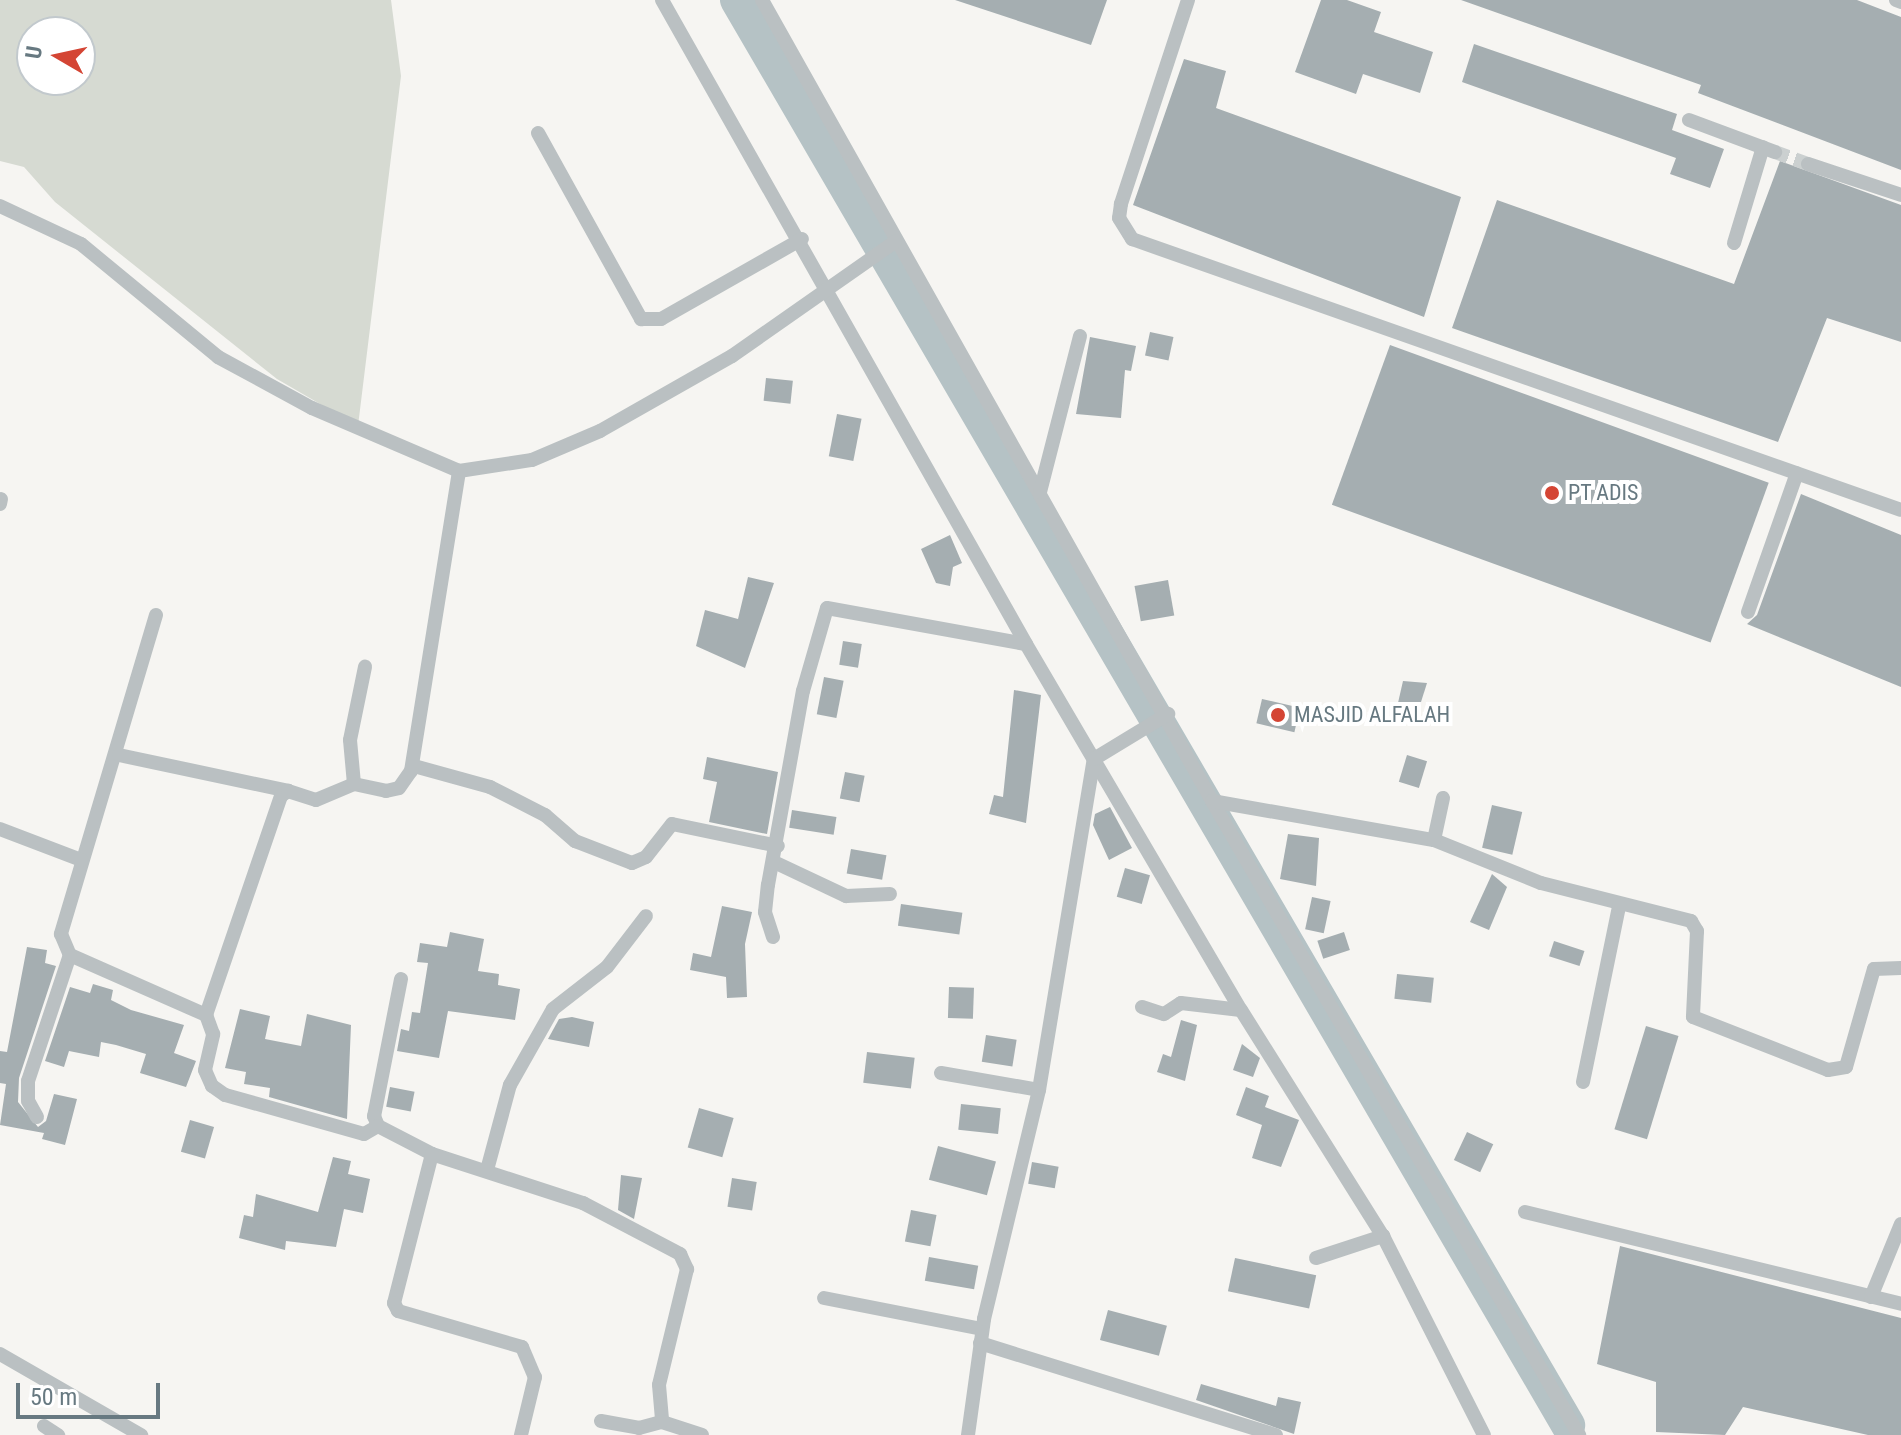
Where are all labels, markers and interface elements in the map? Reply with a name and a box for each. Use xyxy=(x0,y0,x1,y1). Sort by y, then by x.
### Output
north arrow xyxy=(16,16,96,96)
text: U xyxy=(20,44,47,61)
place label: PT ADIS xyxy=(1568,480,1639,506)
marker: PT ADIS xyxy=(1543,484,1561,502)
place label: MASJID ALFALAH xyxy=(1294,702,1450,728)
marker: MASJID ALFALAH xyxy=(1269,706,1287,724)
scale bar xyxy=(20,1367,164,1417)
text: 50 m xyxy=(30,1383,77,1411)

